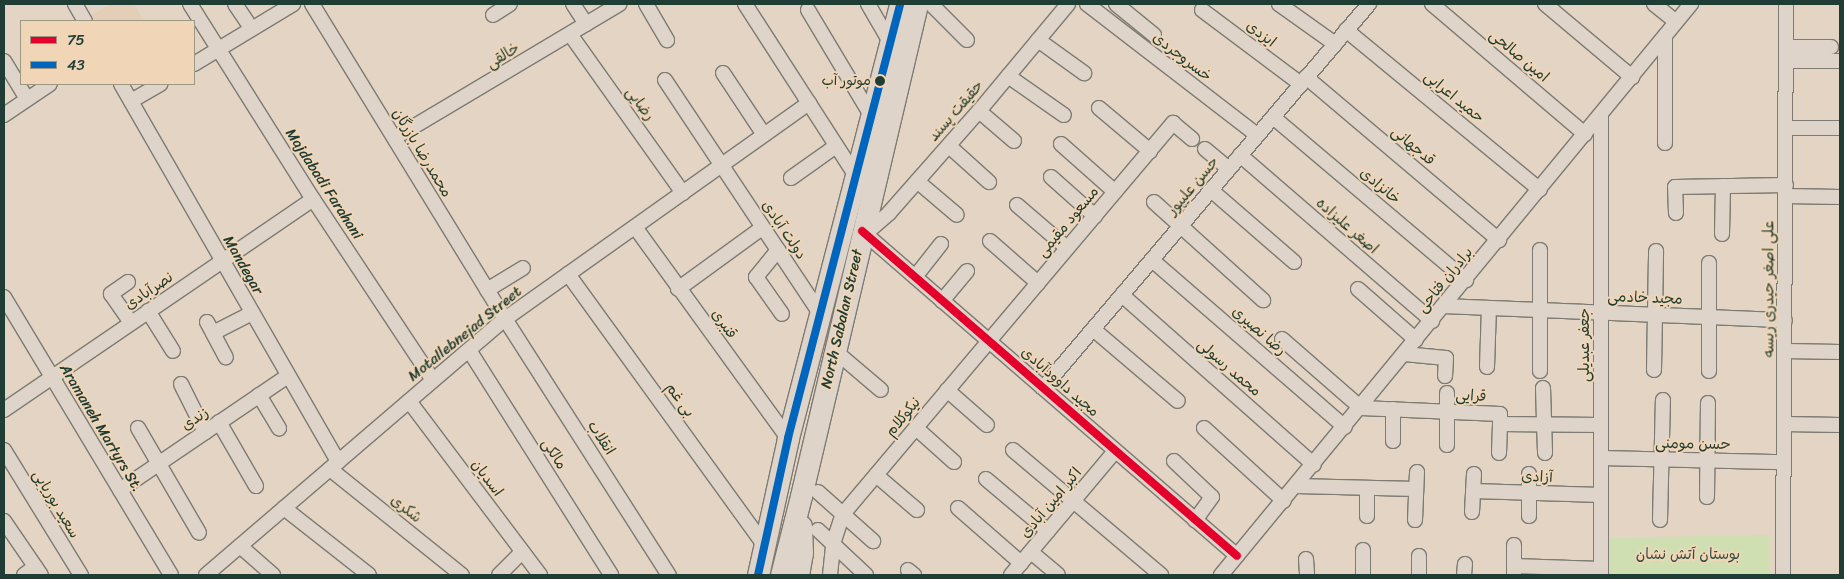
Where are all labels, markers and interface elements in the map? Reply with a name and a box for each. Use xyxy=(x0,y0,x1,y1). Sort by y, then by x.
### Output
street label: ایزدی xyxy=(1242,17,1280,51)
legend xyxy=(20,20,195,85)
street label: امین صالحی xyxy=(1486,26,1552,86)
text: 75 xyxy=(67,27,85,53)
street label: خسروجردی xyxy=(1149,28,1215,86)
street label: خالقی xyxy=(483,39,523,73)
text: 43 xyxy=(67,52,85,78)
street label: حمید اعرابی xyxy=(1420,67,1488,127)
place label: موتور آب xyxy=(821,73,871,89)
marker: موتور آب xyxy=(875,76,885,86)
street label: حقیقت پسند xyxy=(925,77,987,145)
street label: رضایی xyxy=(622,84,658,124)
street label: محمدرضا بازرگان xyxy=(388,105,456,201)
street label: قدجهانی xyxy=(1387,123,1439,169)
street label: Majdabadi Farahani xyxy=(281,125,367,243)
street label: حسن علیپور xyxy=(1163,153,1223,219)
street label: خانزادی xyxy=(1356,164,1404,208)
street label: مسعود مقیمی xyxy=(1033,183,1103,261)
street label: اصغر علیزاده xyxy=(1312,194,1382,258)
street label: دولت آبادی xyxy=(758,197,810,263)
street label: علی اصغر حیدری ریسه xyxy=(1760,221,1778,357)
street label: Mandegar xyxy=(219,232,267,298)
street label: برادران فتاحی xyxy=(1413,244,1477,316)
street label: North Sabalan Street xyxy=(817,247,867,391)
street label: نصرآبادی xyxy=(121,268,177,314)
street label: Motallebnejad Street xyxy=(405,283,525,385)
street label: مجید خادمی xyxy=(1607,288,1683,308)
street label: رضا نصیری xyxy=(1228,302,1290,360)
street label: قنبری xyxy=(707,306,741,342)
street label: جعفر عبدیلی xyxy=(1576,308,1594,382)
street label: محمد رسولی xyxy=(1193,335,1265,401)
street label: مجید داوودآبادی xyxy=(1017,343,1103,421)
street label: Aramaneh Martyrs St. xyxy=(55,360,147,496)
street label: بی غم xyxy=(661,379,699,421)
street label: قرایی xyxy=(1455,386,1487,406)
street label: نیکوکلام xyxy=(881,394,925,440)
street label: زندی xyxy=(178,403,212,435)
street label: انقلاب xyxy=(583,418,619,458)
street label: حسن مومنی xyxy=(1655,434,1731,454)
street label: مالکی xyxy=(538,435,570,473)
street label: اسدیان xyxy=(467,456,507,500)
street label: اکبر امین آبادی xyxy=(1016,464,1086,542)
street label: سعید بوریایی xyxy=(29,467,83,541)
street label: آزادی xyxy=(1521,467,1553,487)
street label: شکری xyxy=(387,491,425,527)
park label: بوستان آتش نشان xyxy=(1636,546,1740,564)

